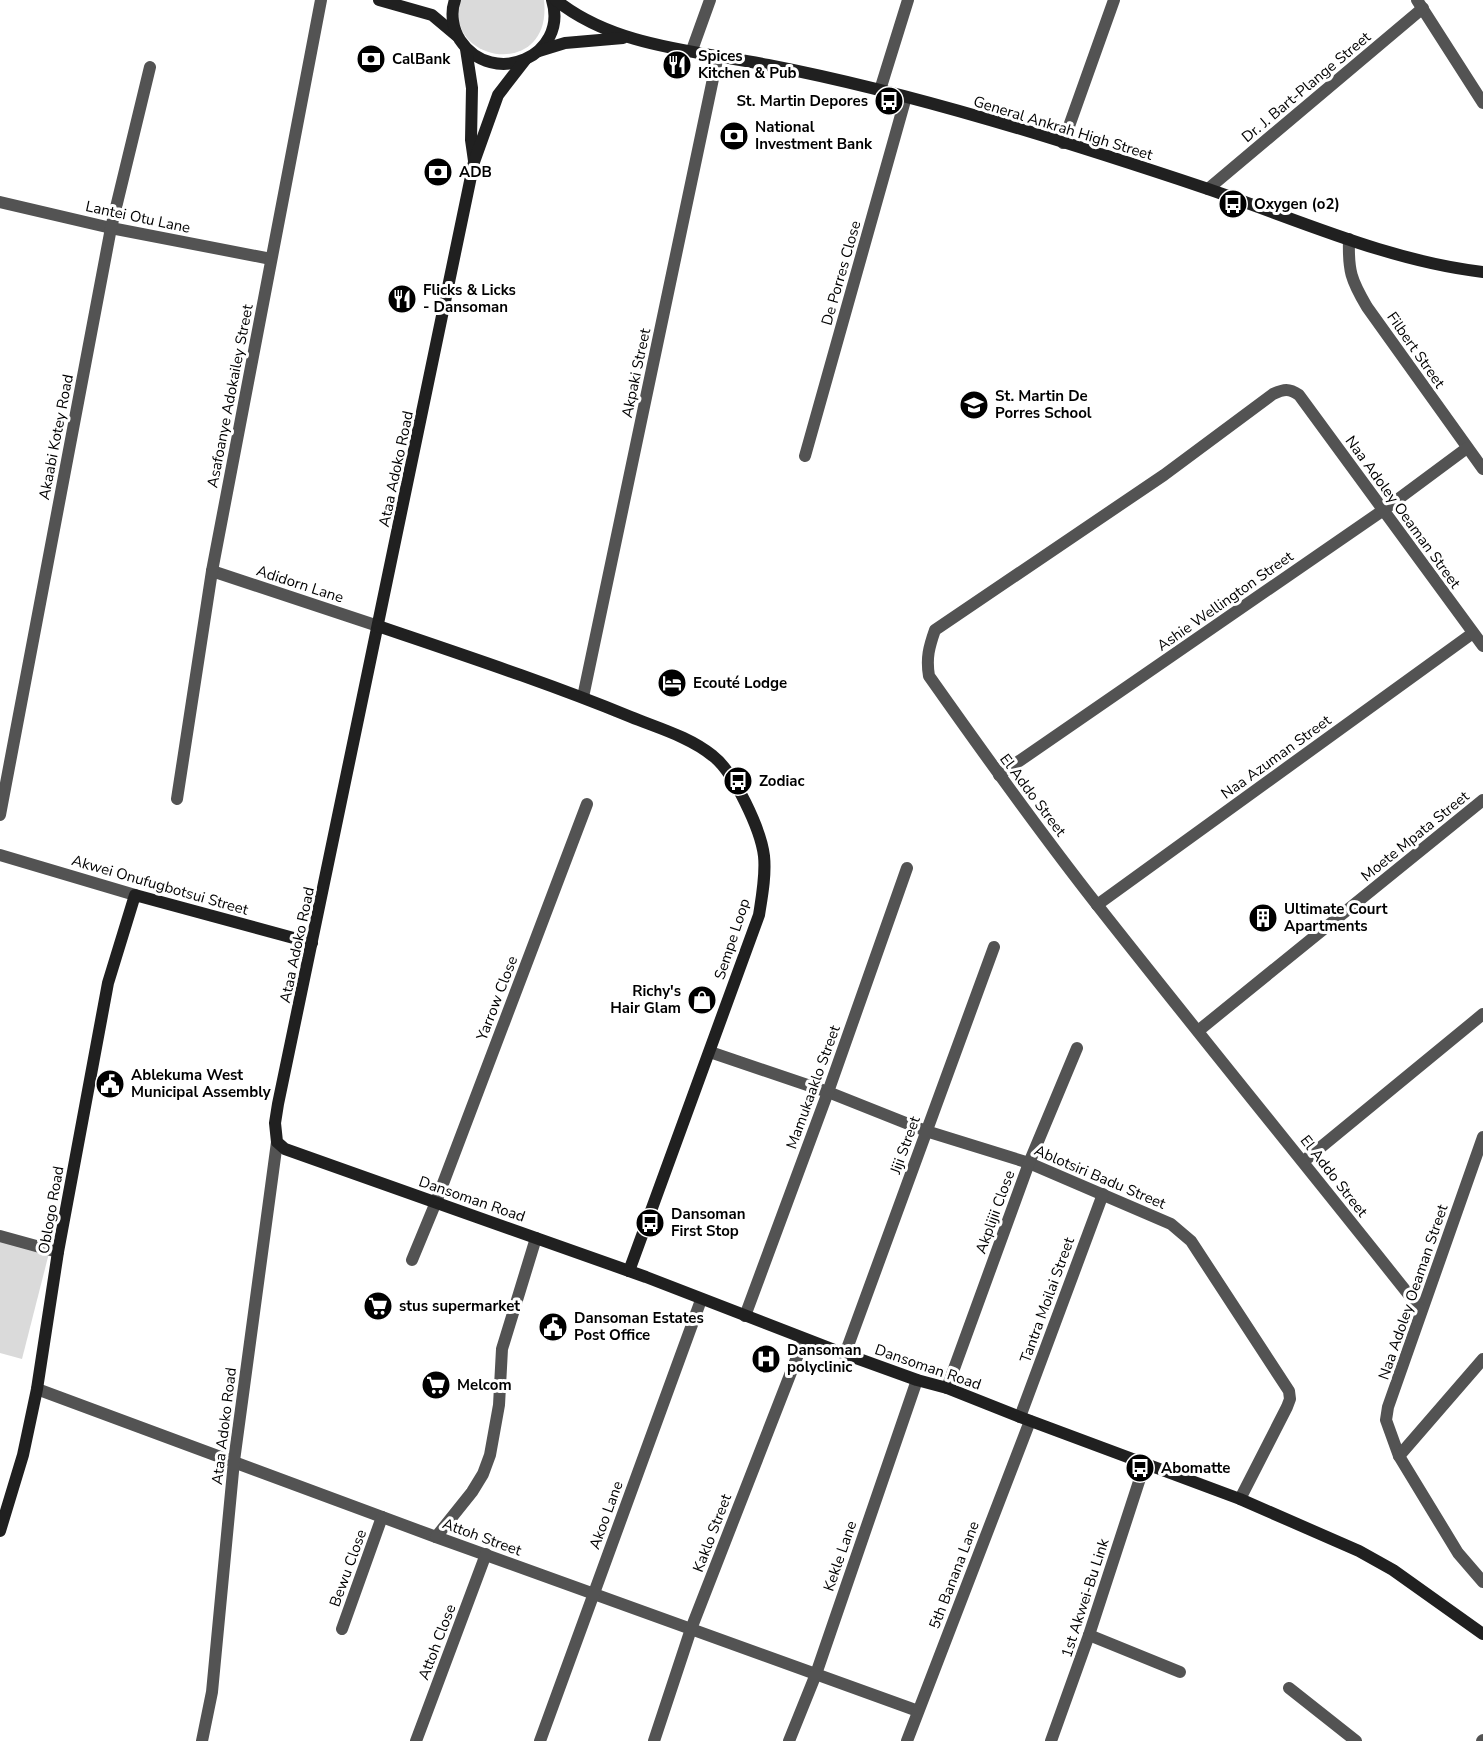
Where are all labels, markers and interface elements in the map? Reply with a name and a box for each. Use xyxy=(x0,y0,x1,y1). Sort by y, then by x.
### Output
street label: Dr. J. Bart-Plange Street xyxy=(1237,27,1375,147)
bank icon: CalBank xyxy=(355,43,387,75)
place label: Spices Kitchen & Pub xyxy=(698,46,797,83)
place label: CalBank xyxy=(392,49,451,69)
restaurant icon: Spices Kitchen & Pub xyxy=(661,49,693,81)
bus stop icon: St. Martin Depores xyxy=(873,85,905,117)
place label: St. Martin Depores xyxy=(736,91,868,111)
street label: General Ankrah High Street xyxy=(971,91,1156,165)
place label: National Investment Bank xyxy=(755,117,873,154)
bank icon: National Investment Bank xyxy=(718,120,750,152)
bank icon: ADB xyxy=(422,156,454,188)
place label: ADB xyxy=(459,162,492,182)
bus stop icon: Oxygen (o2) xyxy=(1217,188,1249,220)
place label: Oxygen (o2) xyxy=(1254,194,1340,214)
street label: Lantei Otu Lane xyxy=(84,196,192,238)
street label: De Porres Close xyxy=(816,218,866,328)
place label: Flicks & Licks - Dansoman xyxy=(423,280,516,317)
restaurant icon: Flicks & Licks - Dansoman xyxy=(386,283,418,315)
street label: Asafoanye Adokailey Street xyxy=(202,302,258,489)
street label: Filbert Street xyxy=(1382,308,1450,393)
street label: Akpaki Street xyxy=(617,326,655,420)
street label: Akaabi Kotey Road xyxy=(34,373,78,501)
place label: St. Martin De Porres School xyxy=(995,386,1092,423)
school or university icon: St. Martin De Porres School xyxy=(958,389,990,421)
street label: Ataa Adoko Road xyxy=(374,409,418,529)
street label: Naa Adoley Oeaman Street xyxy=(1341,432,1466,593)
street label: Ashie Wellington Street xyxy=(1153,546,1298,656)
street label: Adidorn Lane xyxy=(254,561,346,608)
hotel icon: Ecouté Lodge xyxy=(656,667,688,699)
place label: Ecouté Lodge xyxy=(693,673,787,693)
street label: Naa Azuman Street xyxy=(1217,710,1336,804)
street label: El Addo Street xyxy=(995,750,1071,841)
bus stop icon: Zodiac xyxy=(722,765,754,797)
place label: Zodiac xyxy=(759,771,805,791)
street label: Moete Mpata Street xyxy=(1357,786,1474,886)
street label: Akwei Onufugbotsui Street xyxy=(69,850,251,920)
street label: Ataa Adoko Road xyxy=(275,885,319,1005)
street label: Sempe Loop xyxy=(709,896,755,982)
place label: Ultimate Court Apartments xyxy=(1284,899,1388,936)
building icon: Ultimate Court Apartments xyxy=(1247,902,1279,934)
street label: Yarrow Close xyxy=(471,953,522,1044)
place label: Richy's Hair Glam xyxy=(610,981,681,1018)
shop icon: Richy's Hair Glam xyxy=(686,984,718,1016)
street label: Mamukaaklo Street xyxy=(781,1022,845,1152)
place label: Ablekuma West Municipal Assembly xyxy=(131,1065,271,1102)
public building icon: Ablekuma West Municipal Assembly xyxy=(94,1068,126,1100)
street label: Jiji Street xyxy=(885,1113,925,1178)
street label: El Addo Street xyxy=(1296,1131,1373,1222)
street label: Ablotsiri Badu Street xyxy=(1031,1140,1169,1214)
street label: Oblogo Road xyxy=(33,1165,69,1255)
street label: Akplijii Close xyxy=(971,1167,1019,1257)
street label: Dansoman Road xyxy=(416,1171,528,1227)
street label: Naa Adoley Oeaman Street xyxy=(1374,1201,1453,1382)
place label: Dansoman First Stop xyxy=(671,1204,746,1241)
bus stop icon: Dansoman First Stop xyxy=(634,1207,666,1239)
street label: Tantra Moilai Street xyxy=(1015,1234,1079,1365)
supermarket icon: stus supermarket xyxy=(362,1290,394,1322)
place label: stus supermarket xyxy=(399,1296,520,1316)
place label: Dansoman Estates Post Office xyxy=(574,1308,704,1345)
public building icon: Dansoman Estates Post Office xyxy=(537,1311,569,1343)
street label: Dansoman Road xyxy=(872,1339,984,1395)
place label: Dansoman polyclinic xyxy=(787,1340,862,1377)
hospital icon: Dansoman polyclinic xyxy=(750,1343,782,1375)
street label: Ataa Adoko Road xyxy=(207,1366,241,1486)
supermarket icon: Melcom xyxy=(420,1369,452,1401)
place label: Melcom xyxy=(457,1375,512,1395)
bus stop icon: Abomatte xyxy=(1124,1452,1156,1484)
place label: Abomatte xyxy=(1161,1458,1230,1478)
street label: Akoo Lane xyxy=(584,1478,628,1552)
street label: Kaklo Street xyxy=(688,1490,736,1575)
street label: Attoh Street xyxy=(440,1513,525,1561)
street label: Kekle Lane xyxy=(819,1518,861,1594)
street label: 5th Banana Lane xyxy=(924,1518,984,1632)
street label: Bewu Close xyxy=(325,1527,371,1609)
street label: 1st Akwei-Bu Link xyxy=(1056,1536,1114,1660)
street label: Attoh Close xyxy=(413,1601,461,1683)

